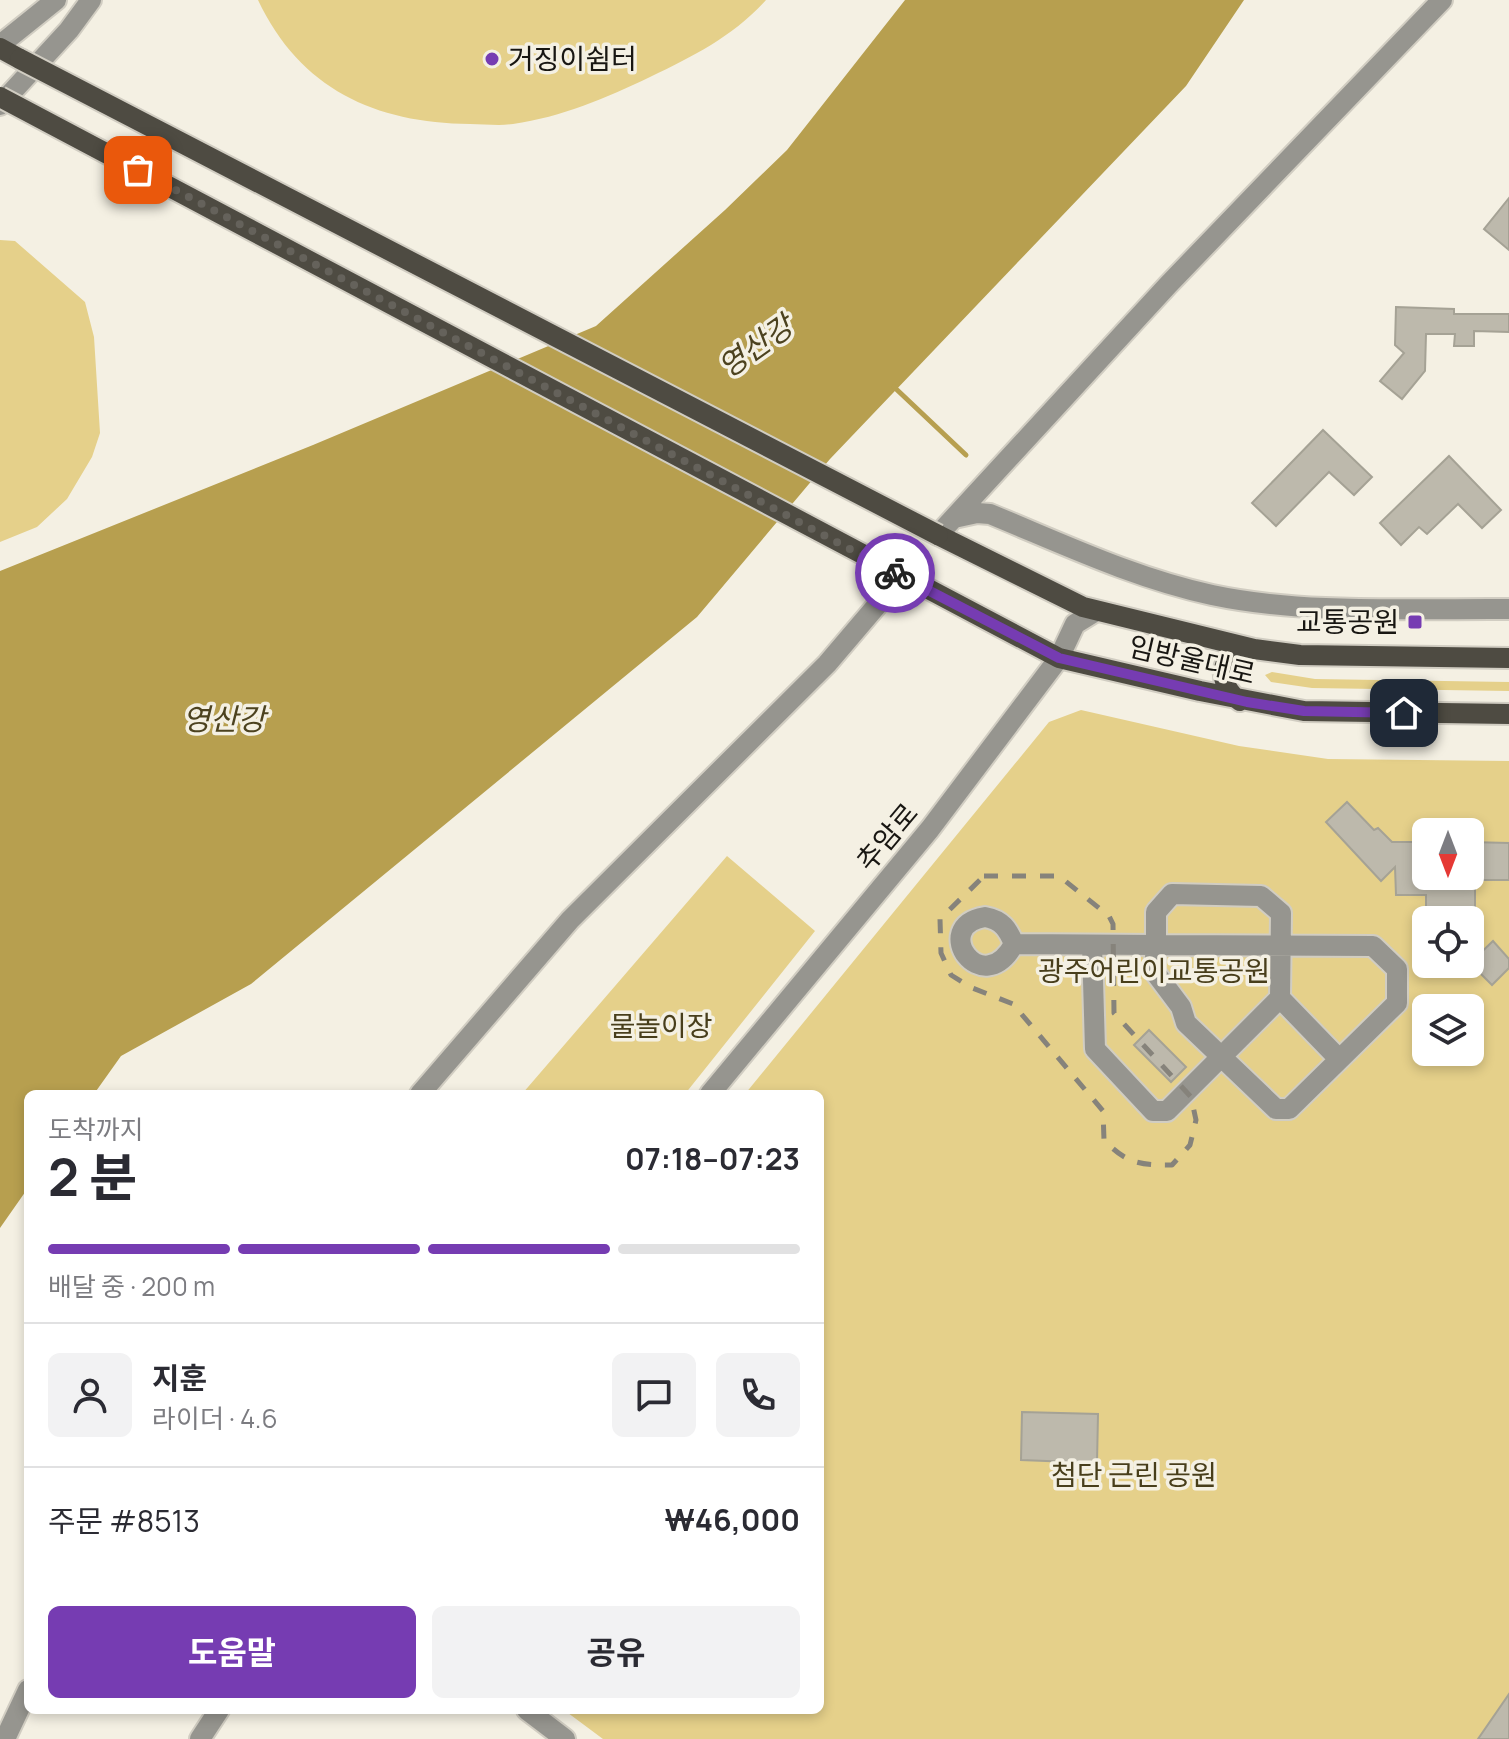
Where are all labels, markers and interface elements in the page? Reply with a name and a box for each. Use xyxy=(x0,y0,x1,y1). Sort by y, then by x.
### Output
place label: 거징이쉼터 xyxy=(508,39,637,77)
marker: 거징이쉼터 xyxy=(483,50,501,68)
pin xyxy=(104,136,172,204)
icon: bag xyxy=(116,148,160,192)
water label: 영산강 xyxy=(709,303,804,386)
courier xyxy=(855,533,935,613)
icon: bike xyxy=(873,551,917,595)
place label: 교통공원 xyxy=(1296,602,1399,640)
marker: 교통공원 xyxy=(1406,613,1424,631)
street label: 임방울대로 xyxy=(1125,626,1259,692)
pin xyxy=(1370,679,1438,747)
icon: home xyxy=(1382,691,1426,735)
water label: 영산강 xyxy=(183,698,269,739)
street label: 추암로 xyxy=(847,795,926,878)
north arrow xyxy=(1412,818,1484,890)
map controls xyxy=(1412,818,1484,1066)
button: locate xyxy=(1412,906,1484,978)
park label: 광주어린이교통공원 xyxy=(1038,951,1270,989)
button: layers xyxy=(1412,994,1484,1066)
park label: 물놀이장 xyxy=(609,1006,713,1044)
text: 도착까지 xyxy=(48,1111,144,1147)
text: 07:18–07:23 xyxy=(625,1138,800,1179)
text: 2 분 xyxy=(48,1141,137,1212)
text: 배달 중 · 200 m xyxy=(48,1268,215,1304)
button: person xyxy=(48,1353,132,1437)
button: chat xyxy=(612,1353,696,1437)
button: phone xyxy=(716,1353,800,1437)
text: 지훈 xyxy=(152,1357,207,1398)
text: 라이더 · 4.6 xyxy=(152,1400,278,1436)
park label: 첨단 근린 공원 xyxy=(1051,1455,1217,1493)
text: ₩46,000 xyxy=(664,1499,800,1540)
text: 주문 #8513 xyxy=(48,1500,200,1541)
button: 도움말 xyxy=(48,1606,416,1698)
button: 공유 xyxy=(432,1606,800,1698)

